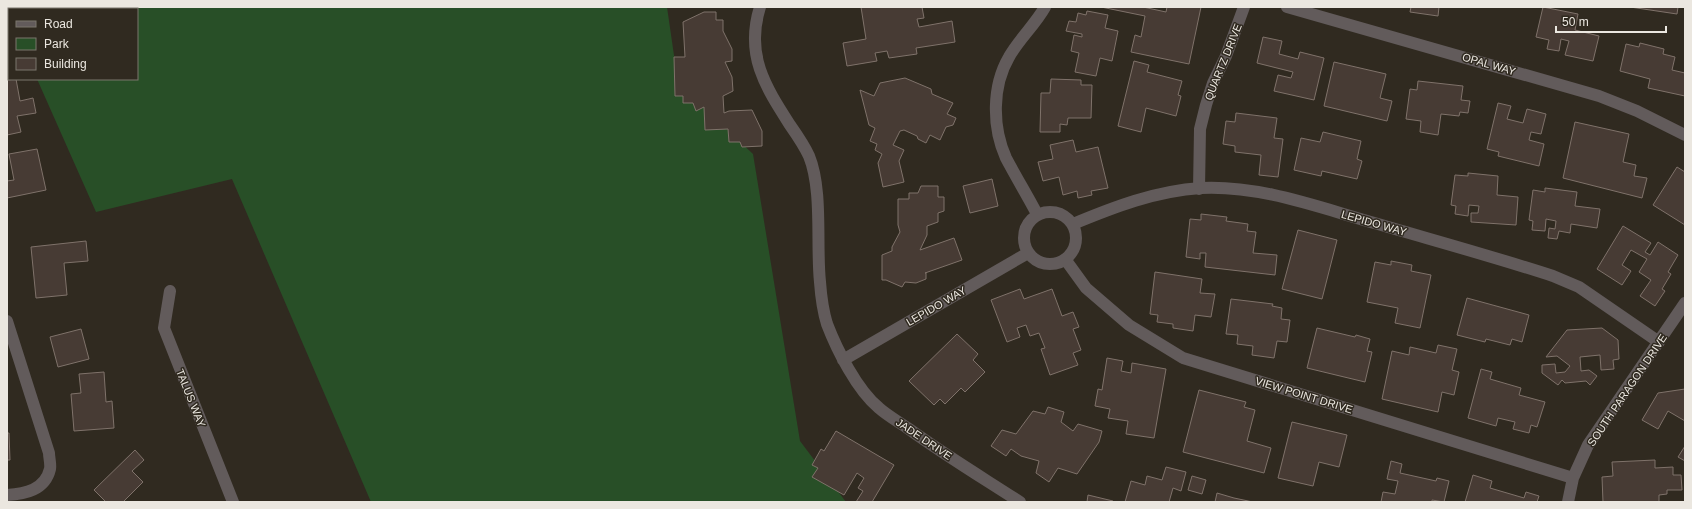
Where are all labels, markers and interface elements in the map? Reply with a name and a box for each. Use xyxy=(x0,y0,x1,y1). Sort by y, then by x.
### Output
legend xyxy=(8,8,138,80)
scale bar xyxy=(1556,8,1666,34)
text: 50 m xyxy=(1562,15,1589,29)
text: Road xyxy=(44,17,73,31)
street label: QUARTZ DRIVE xyxy=(1202,22,1244,102)
text: Park xyxy=(44,37,70,51)
street label: OPAL WAY xyxy=(1461,51,1518,78)
text: Building xyxy=(44,57,87,71)
street label: LEPIDO WAY xyxy=(1340,208,1409,238)
street label: LEPIDO WAY xyxy=(904,284,969,328)
street label: SOUTH PARAGON DRIVE xyxy=(1585,332,1669,448)
street label: TALUS WAY xyxy=(174,367,208,429)
street label: VIEW POINT DRIVE xyxy=(1254,374,1354,416)
street label: JADE DRIVE xyxy=(894,416,954,462)

